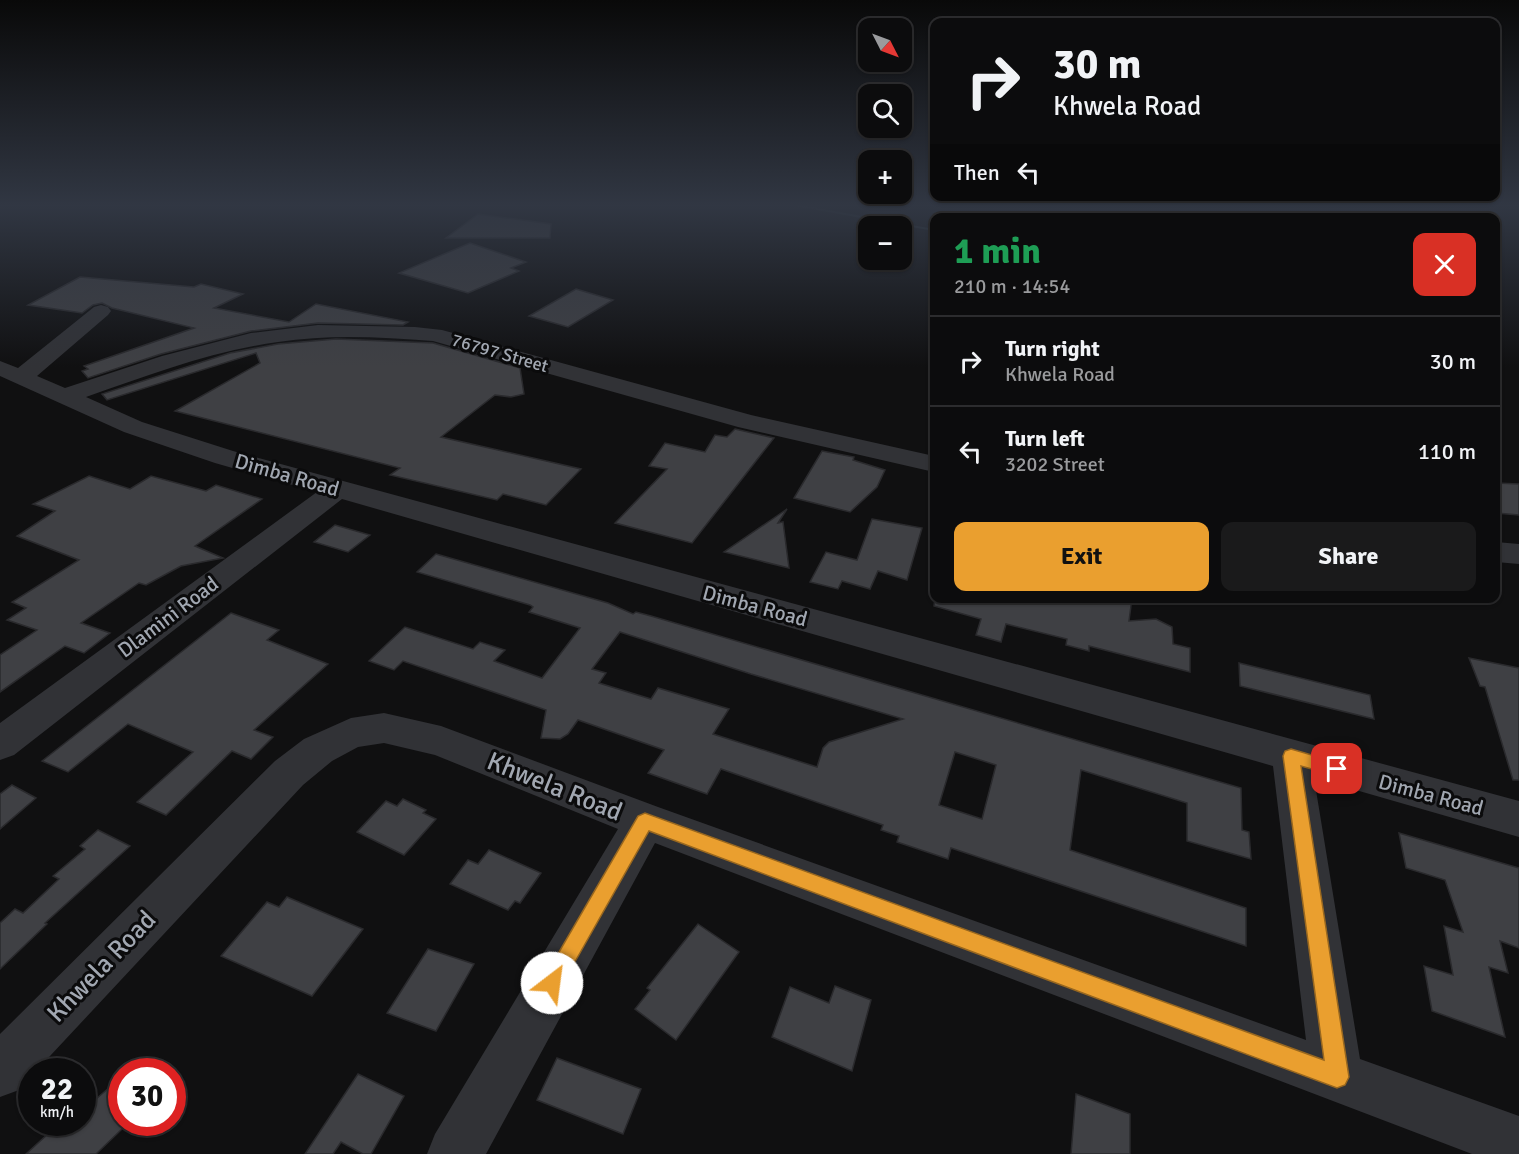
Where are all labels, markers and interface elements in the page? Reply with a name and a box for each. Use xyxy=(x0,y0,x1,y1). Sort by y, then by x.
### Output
north arrow xyxy=(858,18,912,72)
map controls xyxy=(858,18,912,270)
text: 30 m xyxy=(1053,39,1142,90)
icon: right xyxy=(954,42,1032,120)
button: search xyxy=(858,84,912,138)
text: Khwela Road xyxy=(1053,90,1201,123)
button: + xyxy=(858,150,912,204)
icon: left xyxy=(1012,156,1045,189)
text: Then xyxy=(954,159,1000,186)
button: − xyxy=(858,216,912,270)
text: 1 min xyxy=(954,229,1041,274)
button: close xyxy=(1413,233,1476,296)
text: 210 m · 14:54 xyxy=(954,274,1070,299)
street label: 76797 Street xyxy=(449,329,551,377)
text: Turn right xyxy=(1005,335,1100,362)
icon: right xyxy=(954,345,987,378)
text: 30 m xyxy=(1430,348,1476,375)
text: Khwela Road xyxy=(1005,362,1115,387)
text: Turn left xyxy=(1005,425,1085,452)
icon: left xyxy=(954,435,987,468)
text: 110 m xyxy=(1418,438,1476,465)
street label: Dimba Road xyxy=(232,448,342,502)
text: 3202 Street xyxy=(1005,452,1105,477)
button: Exit xyxy=(954,522,1209,591)
button: Share xyxy=(1221,522,1476,591)
street label: Dlamini Road xyxy=(112,571,224,663)
street label: Dimba Road xyxy=(700,580,810,632)
pin xyxy=(1311,743,1362,794)
street label: Khwela Road xyxy=(482,745,627,829)
icon: arrive xyxy=(1320,752,1353,785)
street label: Dimba Road xyxy=(1376,769,1486,821)
street label: Khwela Road xyxy=(41,904,163,1029)
position arrow xyxy=(520,951,584,1015)
speed limit sign: 30 xyxy=(108,1058,186,1136)
text: 22 xyxy=(41,1071,73,1108)
text: km/h xyxy=(40,1103,74,1121)

